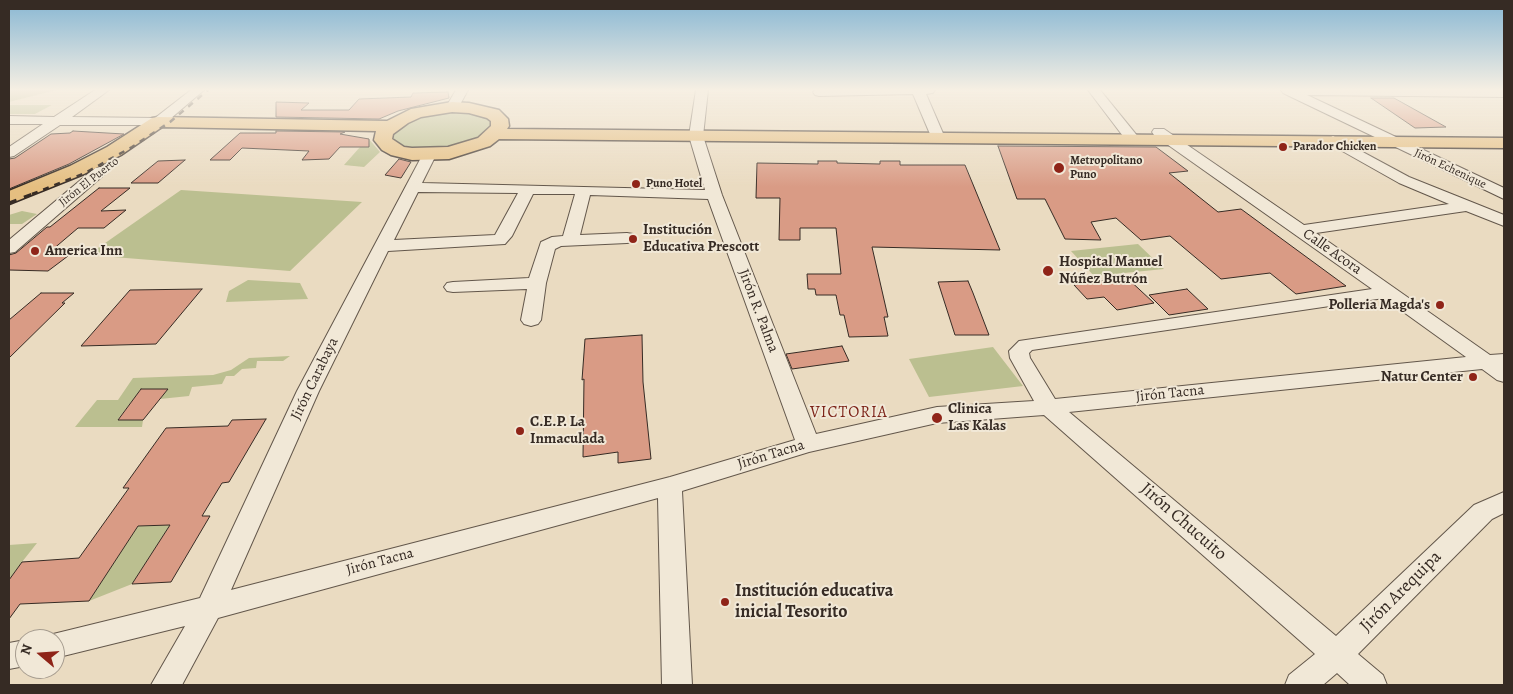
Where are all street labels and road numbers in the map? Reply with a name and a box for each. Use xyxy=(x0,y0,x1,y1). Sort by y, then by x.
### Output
street label: Jirón Echenique xyxy=(1412,146,1488,192)
street label: Jirón El Puerto xyxy=(56,154,122,210)
street label: Calle Acora xyxy=(1299,225,1365,279)
street label: Jirón R. Palma xyxy=(734,267,782,355)
street label: Jirón Carabaya xyxy=(287,335,343,423)
street label: Jirón Tacna xyxy=(1135,381,1205,407)
street label: Jirón Tacna xyxy=(735,436,807,474)
street label: Jirón Chucuito xyxy=(1135,479,1231,565)
street label: Jirón Tacna xyxy=(344,544,416,580)
street label: Jirón Arequipa xyxy=(1356,547,1446,637)

